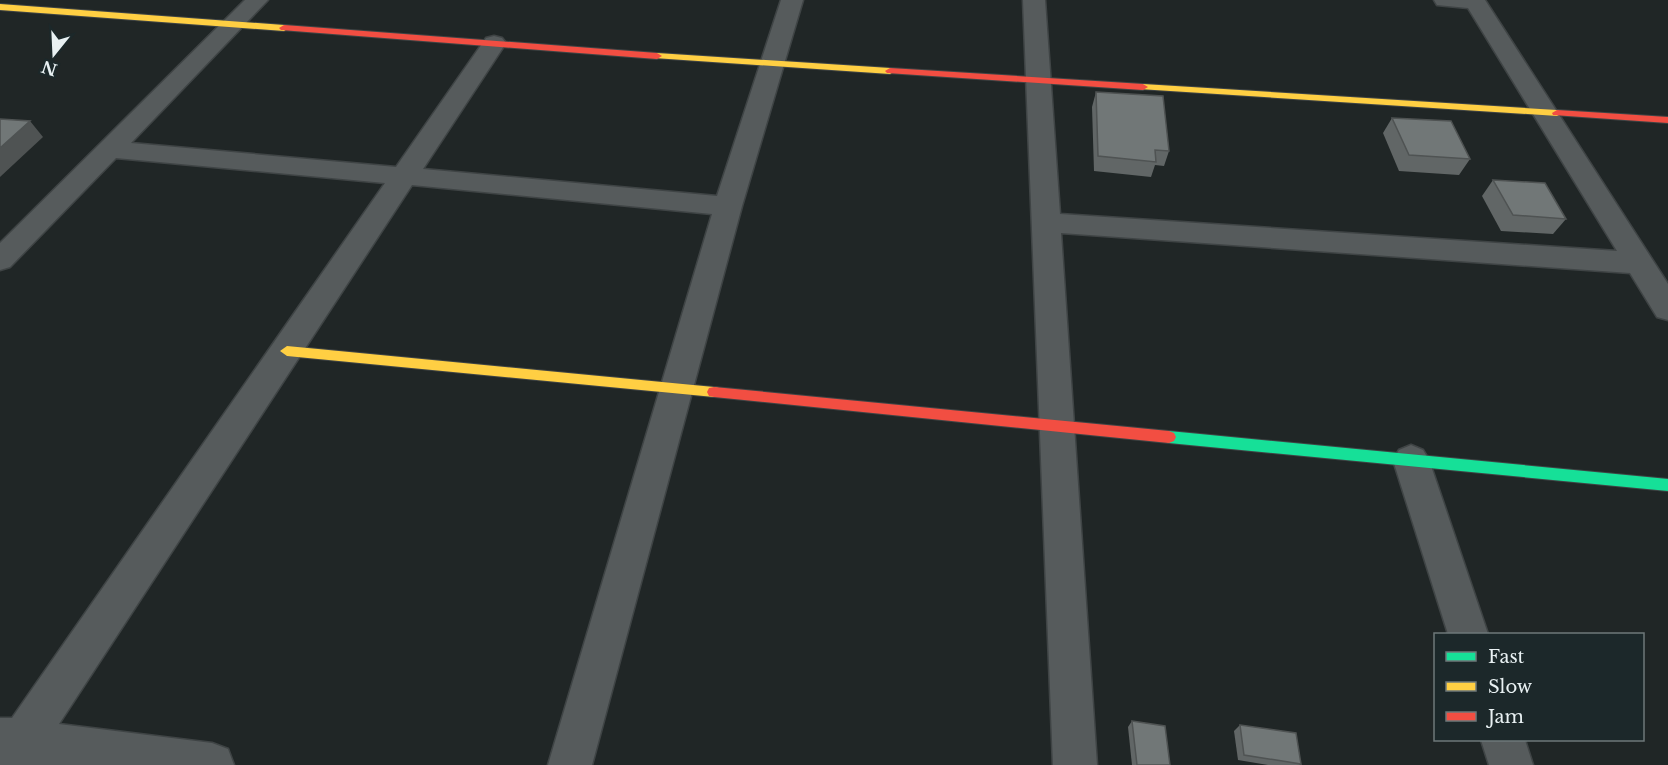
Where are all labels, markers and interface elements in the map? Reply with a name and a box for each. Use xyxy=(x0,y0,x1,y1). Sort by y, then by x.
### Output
north arrow xyxy=(24,24,84,84)
text: N xyxy=(39,56,60,80)
legend xyxy=(1434,633,1644,741)
text: Fast xyxy=(1488,646,1525,668)
text: Slow xyxy=(1488,676,1533,698)
text: Jam xyxy=(1486,706,1524,728)

